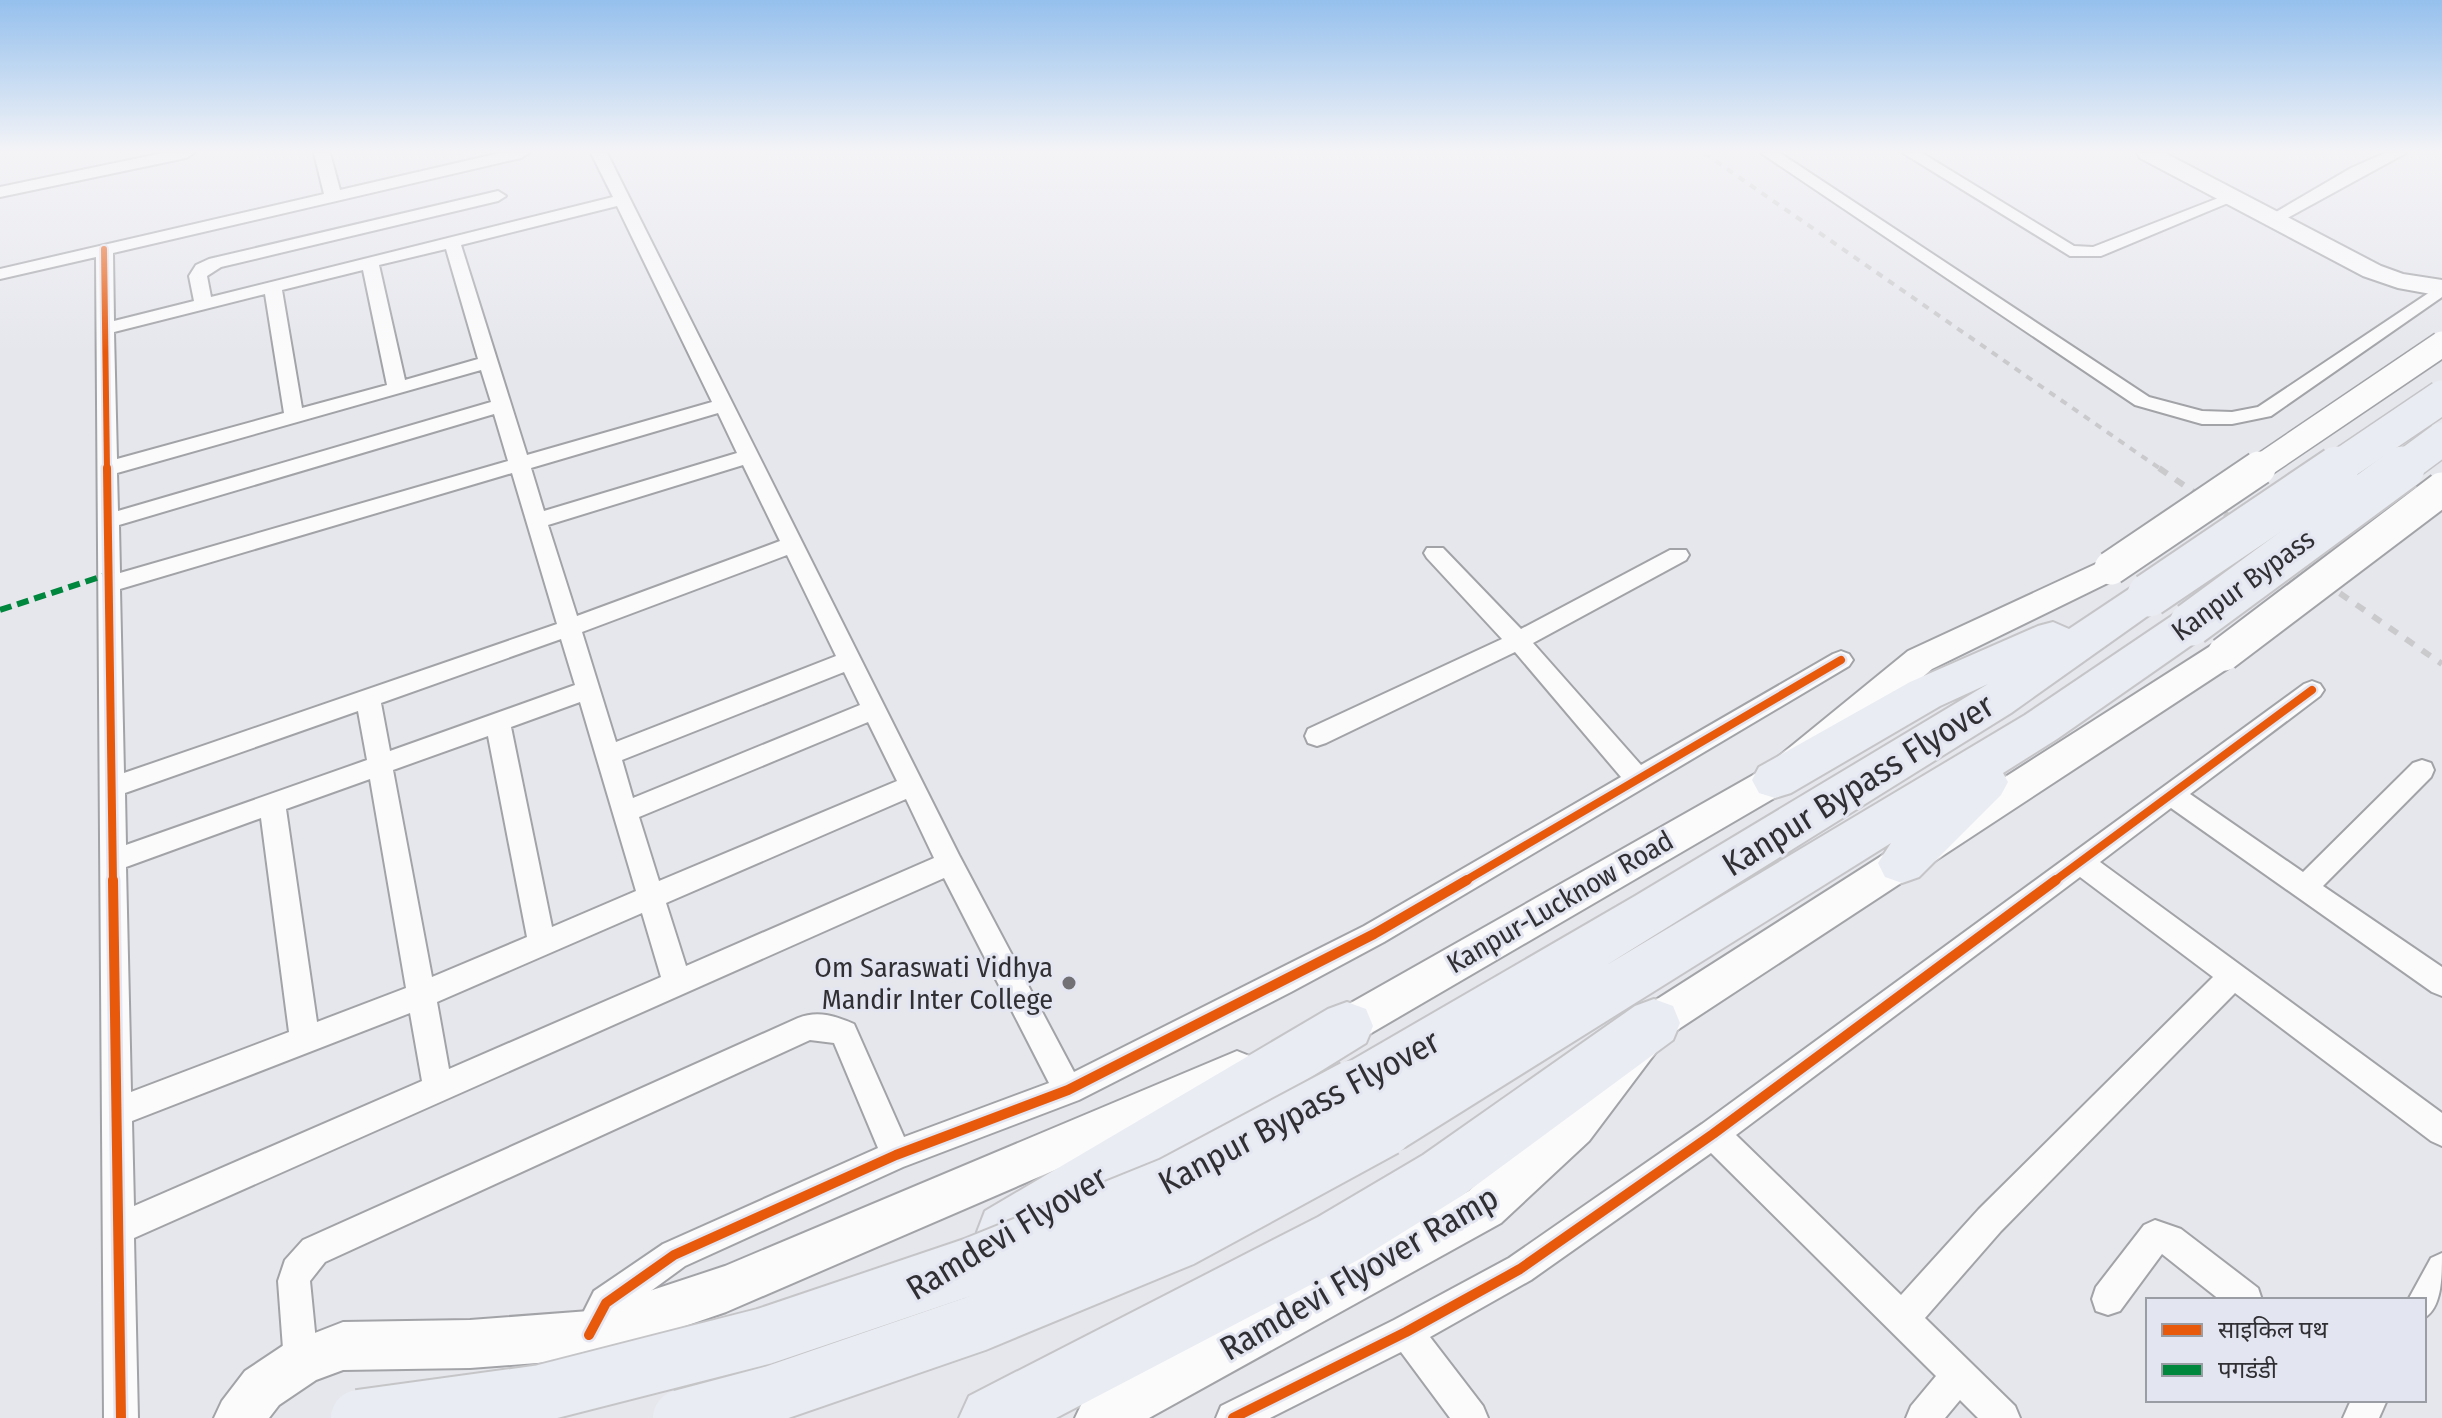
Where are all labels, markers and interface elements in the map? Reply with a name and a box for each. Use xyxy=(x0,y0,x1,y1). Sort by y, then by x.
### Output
street label: Kanpur Bypass xyxy=(2165,522,2321,648)
street label: Kanpur Bypass Flyover xyxy=(1715,685,2001,885)
street label: Kanpur-Lucknow Road xyxy=(1441,824,1679,980)
place label: Om Saraswati Vidhya Mandir Inter College xyxy=(814,951,1053,1016)
marker: Om Saraswati Vidhya Mandir Inter College xyxy=(1060,974,1078,992)
street label: Kanpur Bypass Flyover xyxy=(1151,1021,1447,1203)
street label: Ramdevi Flyover xyxy=(899,1157,1115,1309)
street label: Ramdevi Flyover Ramp xyxy=(1213,1177,1505,1369)
legend xyxy=(2146,1298,2426,1402)
text: साइकिल पथ xyxy=(2218,1316,2328,1344)
text: पगडंडी xyxy=(2218,1356,2278,1384)

